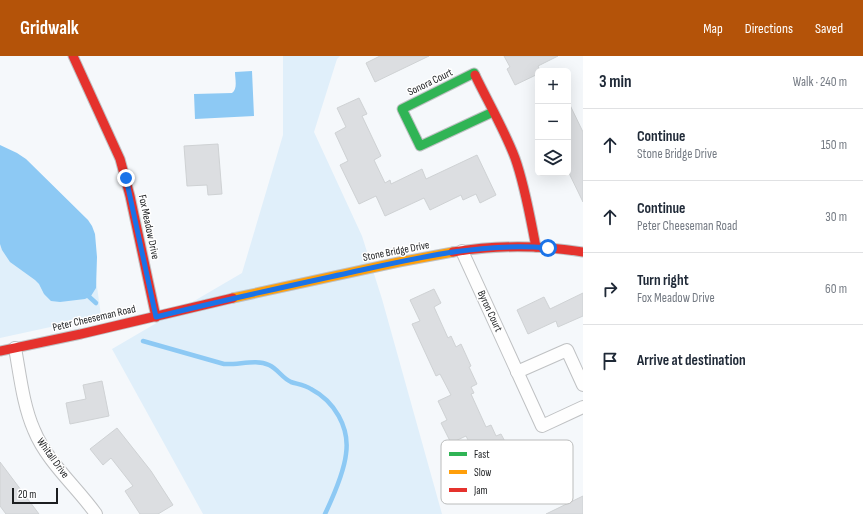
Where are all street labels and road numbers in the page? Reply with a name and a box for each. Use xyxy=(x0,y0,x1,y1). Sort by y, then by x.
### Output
street label: Sonora Court xyxy=(405,65,455,98)
street label: Fox Meadow Drive xyxy=(136,193,162,261)
street label: Stone Bridge Drive xyxy=(361,238,431,264)
street label: Byron Court xyxy=(475,288,505,334)
street label: Peter Cheeseman Road xyxy=(51,302,137,334)
street label: Whitall Drive xyxy=(34,435,72,481)

